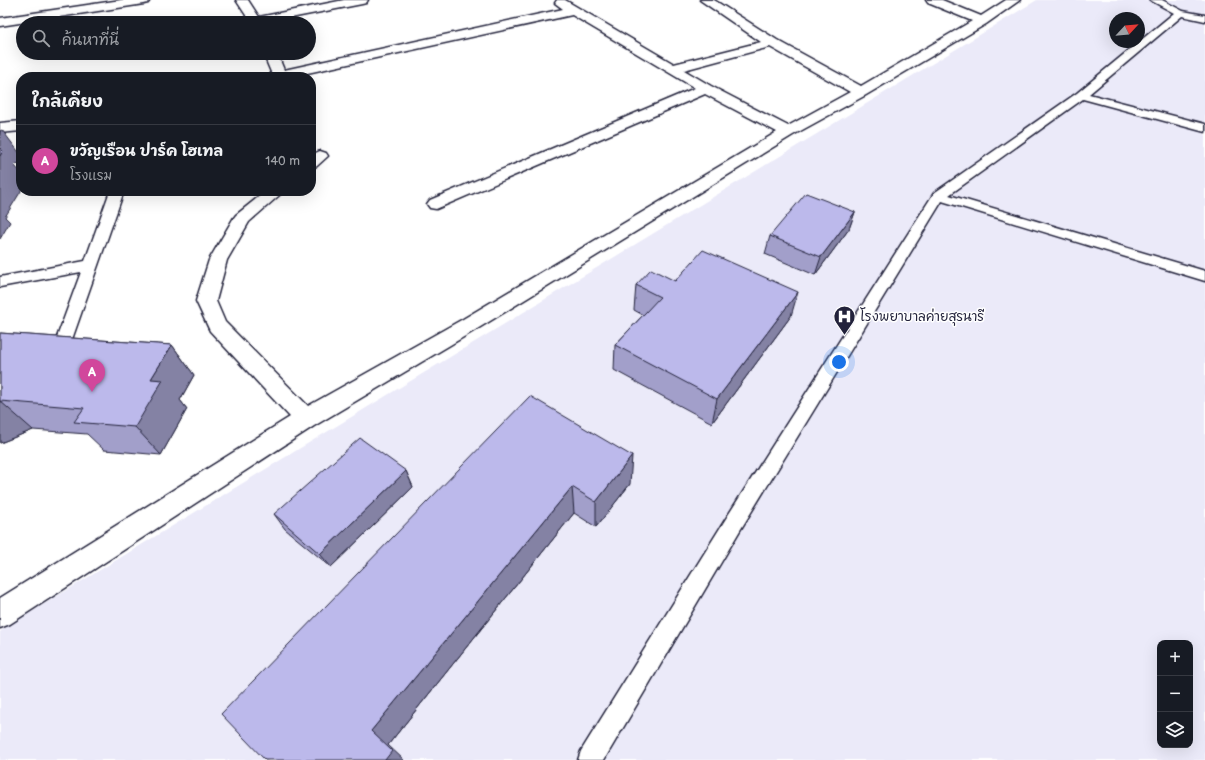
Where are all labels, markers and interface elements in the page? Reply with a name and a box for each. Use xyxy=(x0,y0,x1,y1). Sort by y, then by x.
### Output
north arrow xyxy=(1109,12,1145,48)
search box xyxy=(16,16,316,60)
icon: search xyxy=(30,27,52,49)
text: ค้นหาที่นี่ xyxy=(62,31,119,50)
text: ใกล้เคียง xyxy=(32,92,103,112)
text: ขวัญเรือน ปาร์ค โฮเทล xyxy=(70,142,223,161)
text: A xyxy=(41,153,49,169)
text: 140 m xyxy=(265,153,300,169)
text: โรงแรม xyxy=(70,168,112,184)
hospital icon: โรงพยาบาลค่ายสุรนารี xyxy=(832,303,858,336)
place label: โรงพยาบาลค่ายสุรนารี xyxy=(860,307,985,326)
your location xyxy=(829,352,849,372)
pin: A xyxy=(79,359,105,392)
map controls xyxy=(1157,640,1193,748)
button: + xyxy=(1157,640,1193,676)
button: − xyxy=(1157,676,1193,712)
button: layers xyxy=(1157,712,1193,748)

